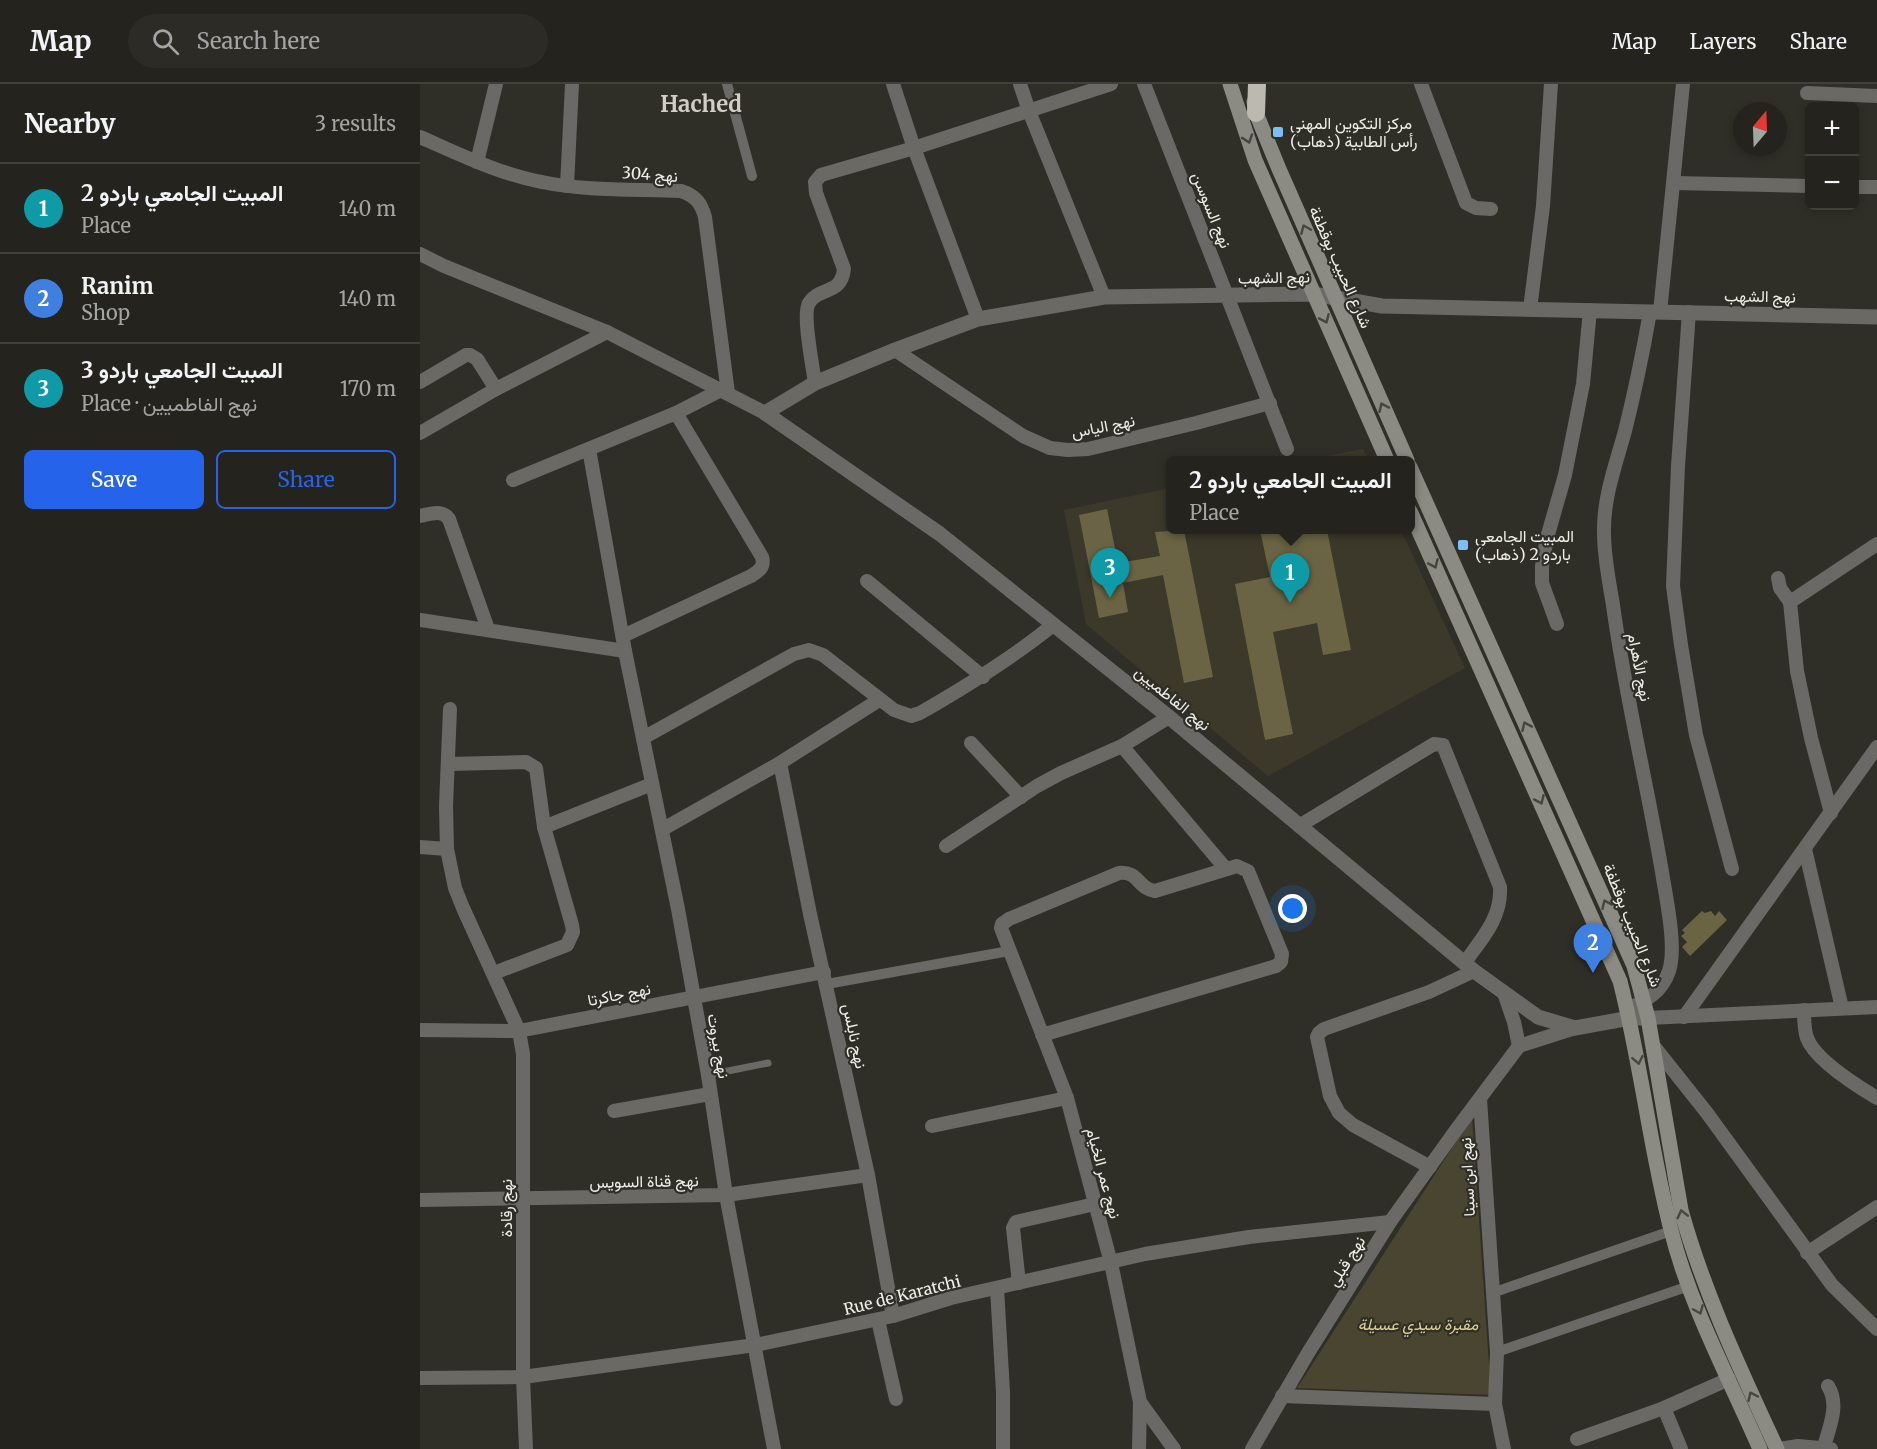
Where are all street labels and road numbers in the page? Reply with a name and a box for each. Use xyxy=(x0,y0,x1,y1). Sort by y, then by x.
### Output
street label: نهج 304 xyxy=(621,162,679,188)
street label: نهج السوسن xyxy=(1186,169,1236,252)
street label: شارع الحبيب بوقطفة xyxy=(1303,203,1377,332)
street label: نهج الشهب xyxy=(1238,266,1310,290)
street label: نهج الشهب xyxy=(1724,285,1796,309)
street label: نهج الياس xyxy=(1069,410,1137,444)
street label: نهج الأهرام xyxy=(1622,631,1656,703)
street label: نهج الفاطميين xyxy=(1130,661,1215,736)
street label: شارع الحبيب بوقطفة xyxy=(1597,860,1667,990)
street label: نهج جاكرتا xyxy=(586,978,653,1012)
street label: نهج نابلس xyxy=(836,1002,872,1071)
street label: نهج بيروت xyxy=(701,1012,735,1080)
street label: نهج عمر الخيام xyxy=(1080,1125,1126,1221)
street label: نهج ابن سينا xyxy=(1455,1137,1481,1217)
street label: نهج قناة السويس xyxy=(589,1170,699,1194)
street label: نهج رقادة xyxy=(496,1179,518,1237)
street label: نهج قبلي xyxy=(1323,1232,1373,1292)
street label: Rue de Karatchi xyxy=(841,1271,963,1319)

